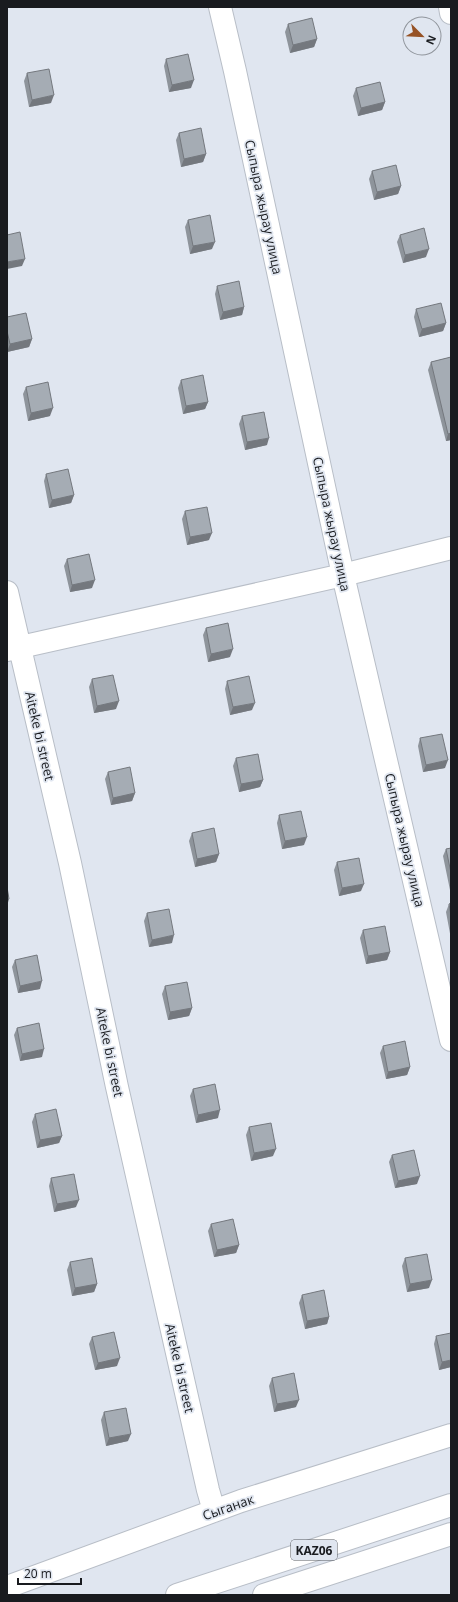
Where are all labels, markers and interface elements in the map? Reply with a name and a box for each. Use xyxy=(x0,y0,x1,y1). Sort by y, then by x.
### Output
north arrow xyxy=(402,16,442,56)
text: N xyxy=(423,33,440,47)
street label: Сыпыра жырау улица xyxy=(241,138,287,276)
street label: Сыпыра жырау улица xyxy=(309,455,355,593)
street label: Aiteke bi street xyxy=(21,690,59,783)
street label: Сыпыра жырау улица xyxy=(381,771,429,909)
street label: Aiteke bi street xyxy=(92,1006,128,1099)
street label: Aiteke bi street xyxy=(161,1322,199,1415)
street label: Сыганак xyxy=(200,1490,256,1524)
road number: KАZ06 xyxy=(291,1540,337,1560)
scale bar xyxy=(18,1560,81,1586)
text: 20 m xyxy=(24,1565,52,1582)

